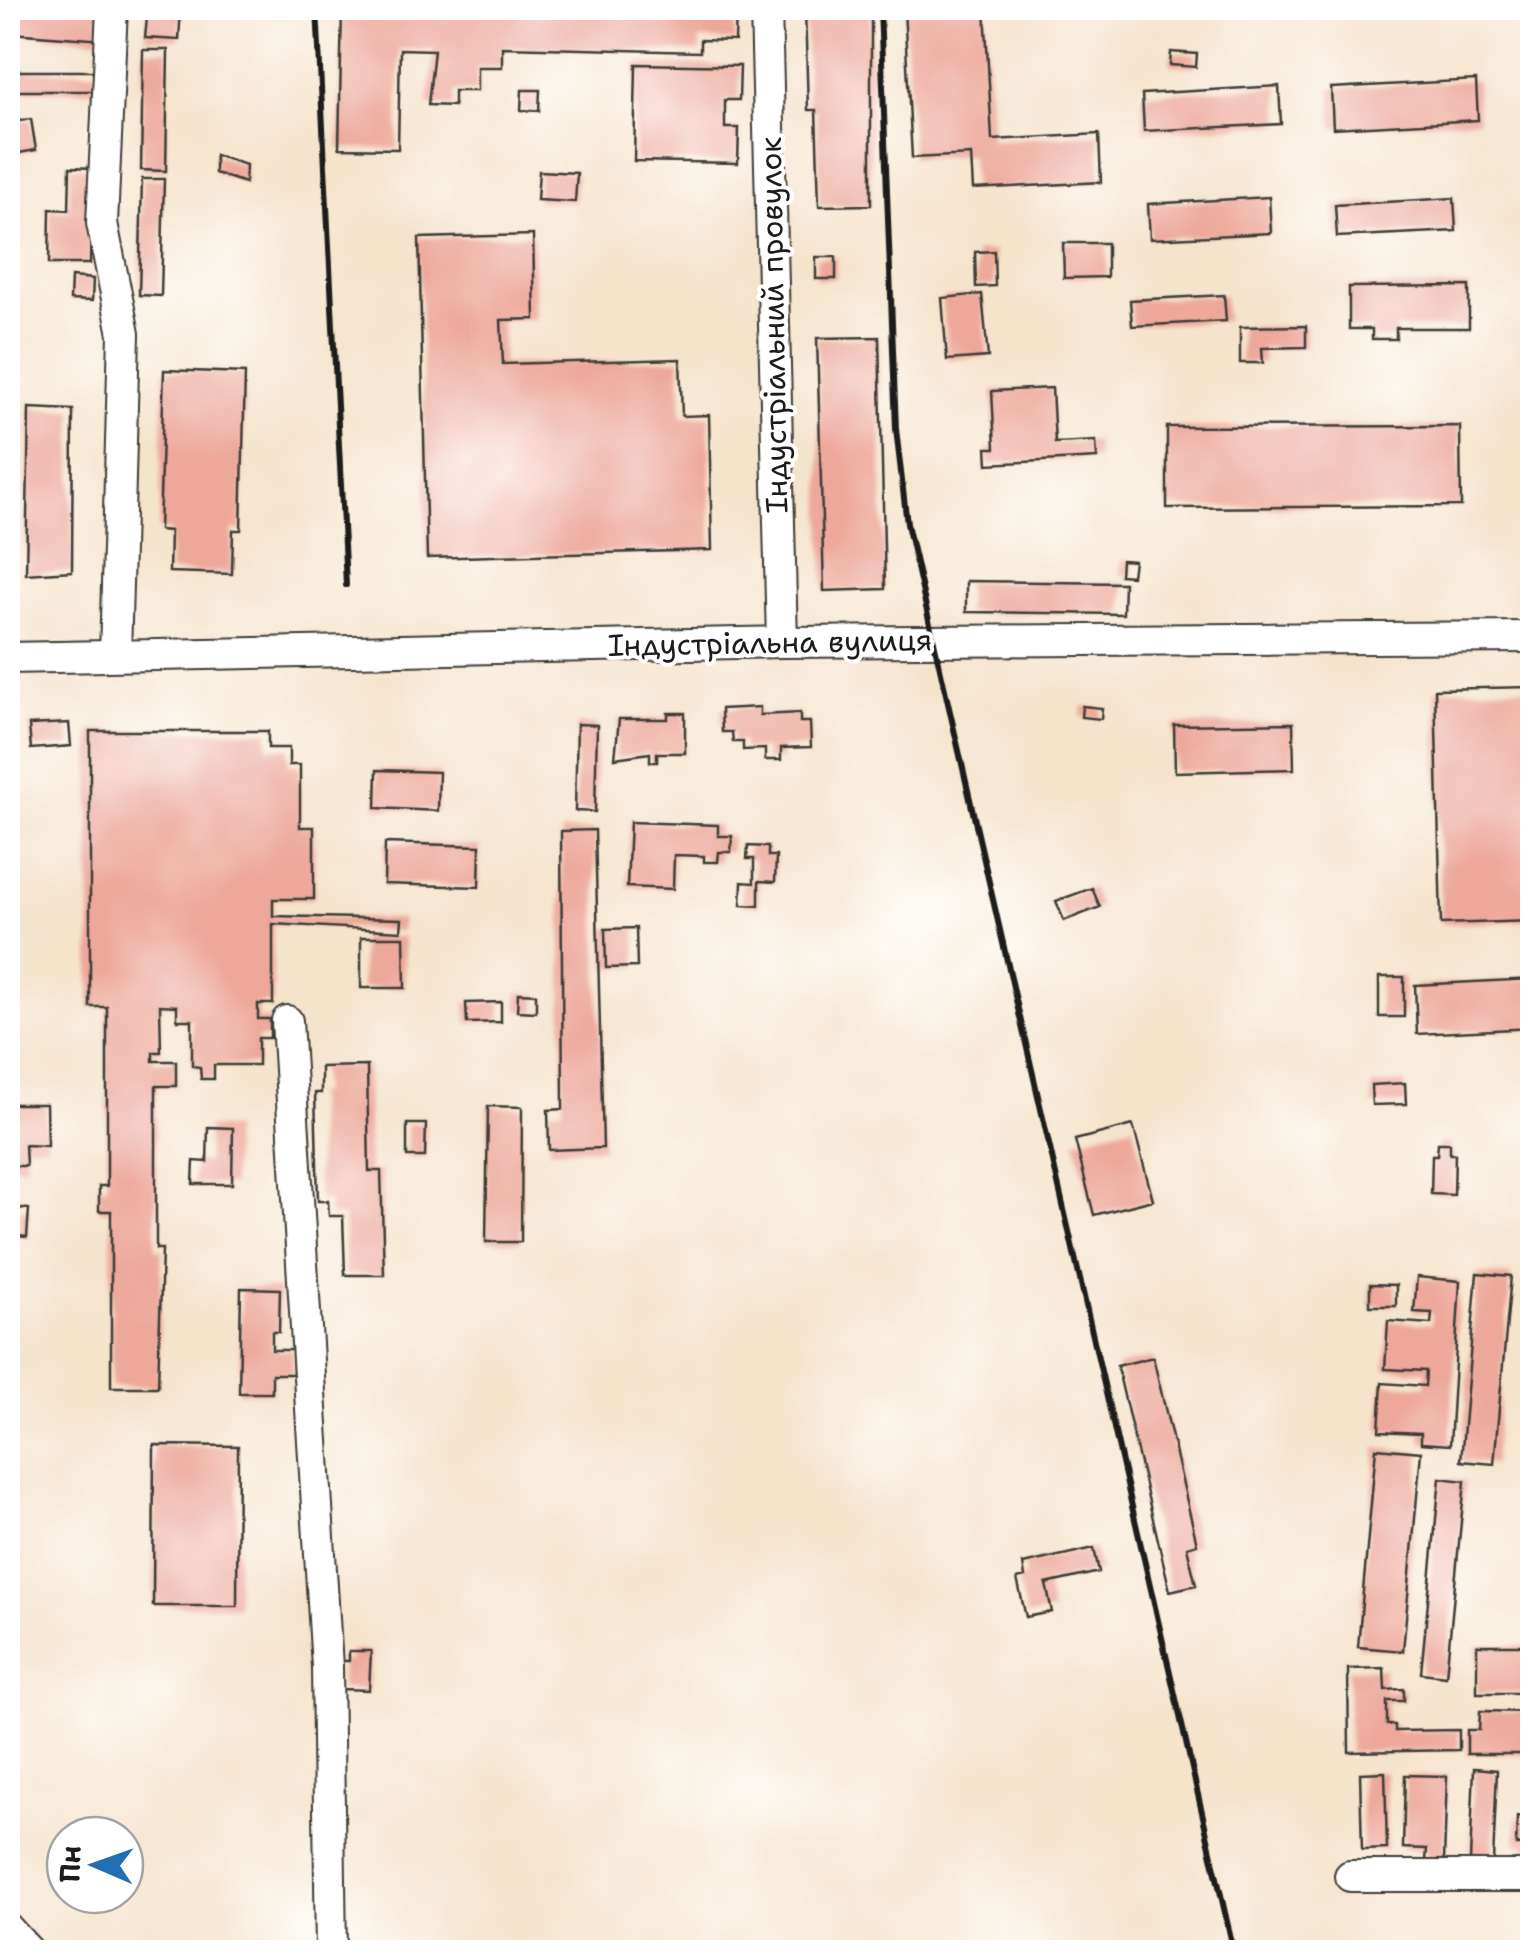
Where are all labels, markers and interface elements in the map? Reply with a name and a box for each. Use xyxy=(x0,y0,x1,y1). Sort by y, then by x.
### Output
street label: Індустріальний провулок xyxy=(750,136,797,514)
street label: Індустріальна вулиця xyxy=(607,619,933,666)
north arrow xyxy=(45,1815,145,1915)
text: Пн xyxy=(50,1845,90,1883)

